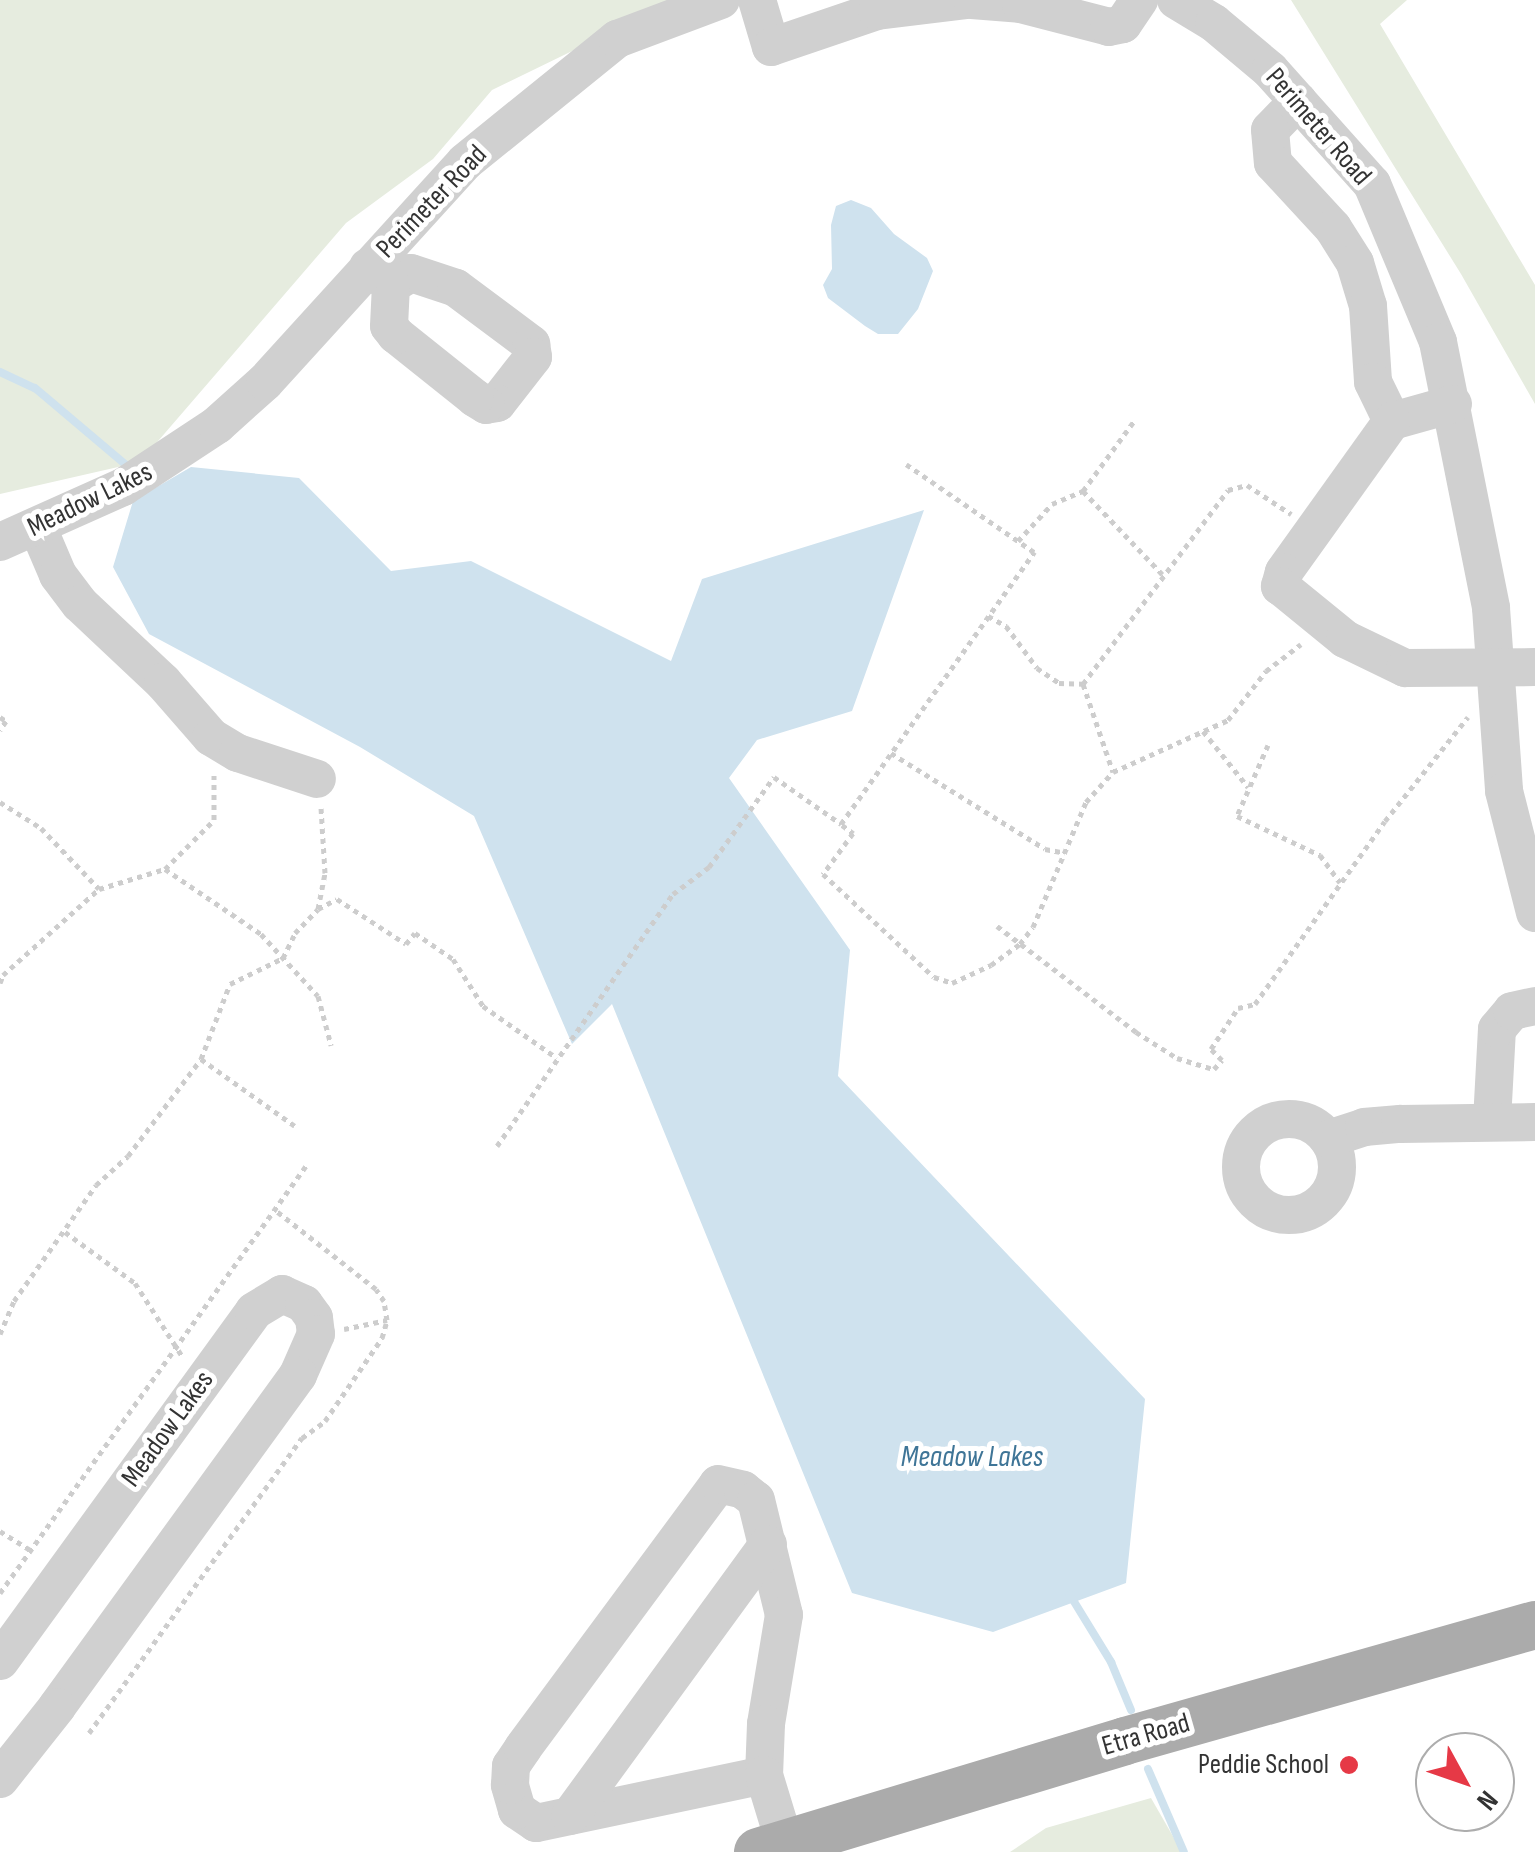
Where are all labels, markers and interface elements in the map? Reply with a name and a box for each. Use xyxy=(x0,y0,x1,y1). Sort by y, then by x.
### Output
street label: Perimeter Road xyxy=(1258,62,1378,192)
street label: Perimeter Road xyxy=(370,138,494,266)
street label: Meadow Lakes xyxy=(22,455,158,545)
street label: Meadow Lakes xyxy=(115,1365,221,1493)
water label: Meadow Lakes xyxy=(901,1439,1043,1475)
street label: Etra Road xyxy=(1098,1706,1194,1764)
north arrow xyxy=(1415,1732,1515,1832)
place label: Peddie School xyxy=(1198,1748,1329,1782)
marker: Peddie School xyxy=(1338,1754,1360,1776)
text: N xyxy=(1469,1784,1504,1817)

